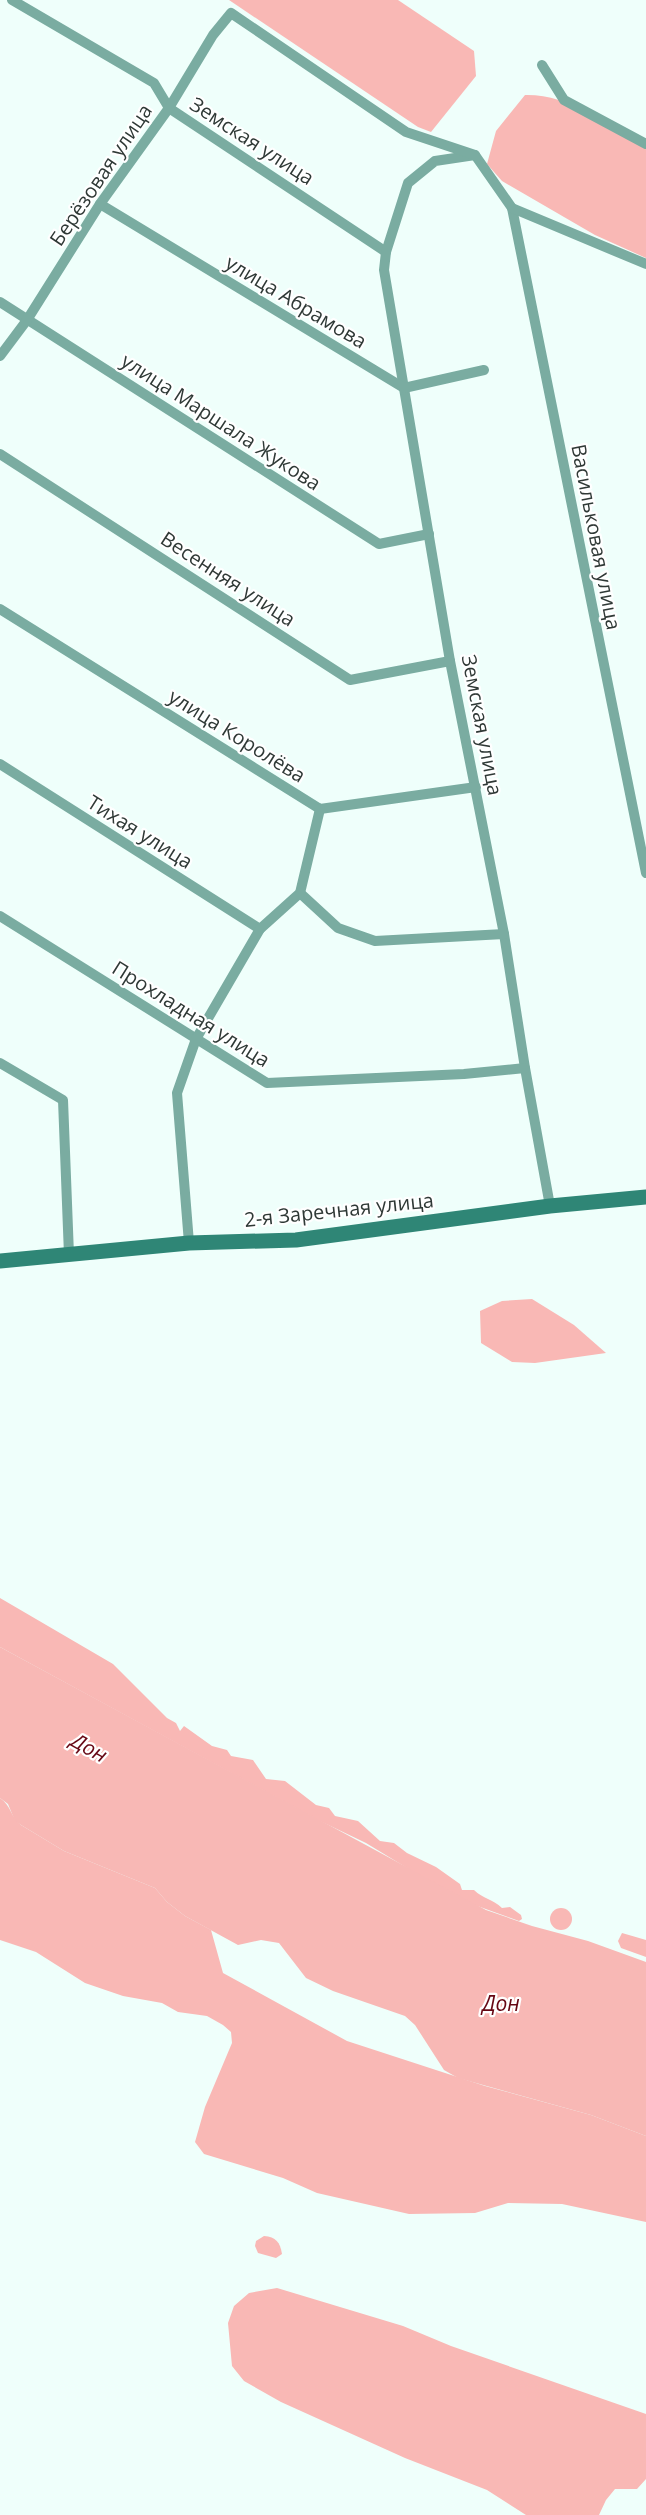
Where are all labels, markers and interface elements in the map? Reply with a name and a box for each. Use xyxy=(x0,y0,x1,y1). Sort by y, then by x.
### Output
street label: Земская улица xyxy=(185,90,319,191)
street label: Берёзовая улица xyxy=(43,99,158,251)
street label: улица Абрамова xyxy=(221,249,372,354)
street label: улица Маршала Жукова xyxy=(116,347,326,496)
street label: Васильковая улица xyxy=(565,442,628,632)
street label: Весенняя улица xyxy=(156,525,301,632)
street label: Земская улица xyxy=(456,652,509,798)
street label: улица Королёва xyxy=(164,683,311,789)
street label: Тихая улица xyxy=(82,788,198,875)
street label: Прохладная улица xyxy=(107,954,275,1073)
street label: 2-я Заречная улица xyxy=(243,1186,435,1233)
water label: Дон xyxy=(65,1725,113,1768)
water label: Дон xyxy=(480,1989,520,2017)

